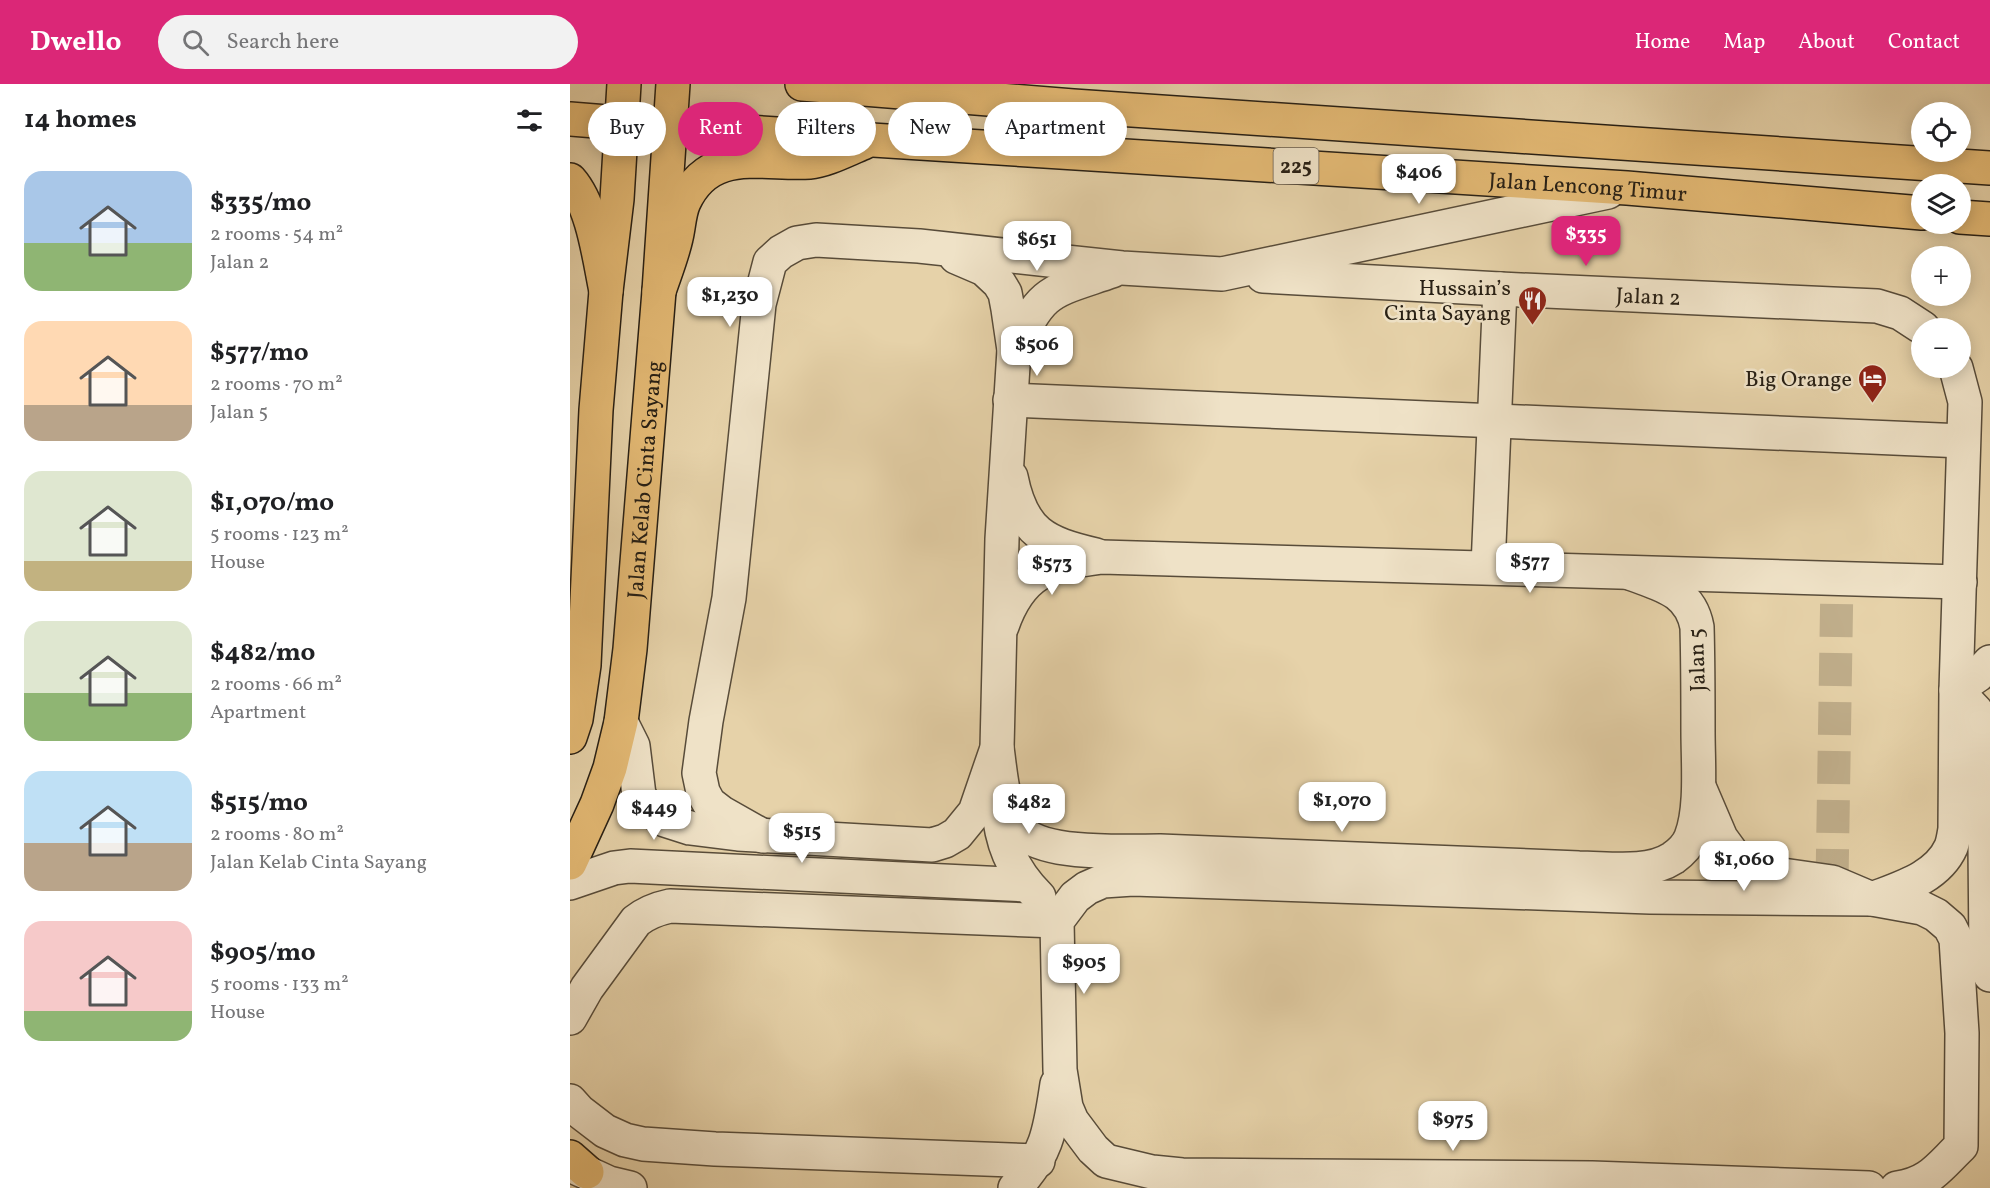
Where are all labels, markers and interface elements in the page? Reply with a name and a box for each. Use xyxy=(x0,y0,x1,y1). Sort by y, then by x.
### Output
search box xyxy=(158,15,578,69)
text: Dwello xyxy=(30,23,122,62)
icon: search xyxy=(179,26,212,59)
text: Search here xyxy=(227,27,339,58)
text: Home xyxy=(1635,28,1690,57)
text: Map xyxy=(1723,28,1765,57)
text: About xyxy=(1798,28,1855,57)
text: Contact xyxy=(1888,28,1960,57)
text: 14 homes xyxy=(24,102,137,138)
chip: Buy xyxy=(588,102,666,156)
chip: Rent xyxy=(678,102,763,156)
chip: Filters xyxy=(775,102,876,156)
chip: New xyxy=(888,102,972,156)
chip: Apartment xyxy=(984,102,1127,156)
map controls xyxy=(1911,102,1971,378)
button: locate xyxy=(1911,102,1971,162)
icon: filters xyxy=(513,104,546,137)
road number: 225 xyxy=(1274,148,1318,184)
pin: $406 xyxy=(1383,154,1455,205)
text: $406 xyxy=(1396,159,1442,187)
street label: Jalan Lencong Timur xyxy=(1488,166,1688,211)
button: layers xyxy=(1911,174,1971,234)
text: $335/mo xyxy=(210,185,311,221)
icon: home xyxy=(72,195,144,267)
pin: $335 xyxy=(1550,216,1622,267)
text: 2 rooms · 54 m² xyxy=(210,221,343,249)
pin: $651 xyxy=(1001,221,1073,272)
text: $335 xyxy=(1565,221,1607,249)
text: $651 xyxy=(1017,226,1057,254)
button: + xyxy=(1911,246,1971,306)
text: Jalan 2 xyxy=(210,249,269,277)
place label: Hussain’s Cinta Sayang xyxy=(1384,274,1511,330)
pin: $1,230 xyxy=(681,277,779,328)
street label: Jalan 2 xyxy=(1615,281,1682,315)
text: $1,230 xyxy=(701,282,759,310)
restaurant icon: Hussain’s Cinta Sayang xyxy=(1516,284,1548,326)
button: − xyxy=(1911,318,1971,378)
pin: $506 xyxy=(1001,326,1073,377)
text: $506 xyxy=(1015,331,1059,359)
text: $577/mo xyxy=(210,335,309,371)
icon: home xyxy=(72,345,144,417)
street label: Jalan Kelab Cinta Sayang xyxy=(621,360,671,600)
hotel icon: Big Orange xyxy=(1857,362,1889,404)
place label: Big Orange xyxy=(1745,365,1852,396)
text: 2 rooms · 70 m² xyxy=(210,371,343,399)
text: Jalan 5 xyxy=(210,399,268,427)
text: $1,070/mo xyxy=(210,485,334,521)
icon: home xyxy=(72,495,144,567)
text: 5 rooms · 123 m² xyxy=(210,521,349,549)
pin: $577 xyxy=(1494,543,1566,594)
pin: $573 xyxy=(1016,545,1088,596)
text: $577 xyxy=(1510,548,1550,576)
text: House xyxy=(210,549,265,577)
text: $573 xyxy=(1032,550,1072,578)
street label: Jalan 5 xyxy=(1682,627,1715,692)
text: $482/mo xyxy=(210,635,315,671)
icon: home xyxy=(72,645,144,717)
text: 2 rooms · 66 m² xyxy=(210,671,342,699)
text: Apartment xyxy=(210,699,306,727)
pin: $1,070 xyxy=(1293,782,1391,833)
pin: $482 xyxy=(993,784,1065,835)
text: $515/mo xyxy=(210,785,308,821)
text: $1,070 xyxy=(1313,787,1371,815)
text: $482 xyxy=(1007,789,1051,817)
pin: $449 xyxy=(618,790,690,841)
icon: home xyxy=(72,795,144,867)
text: $449 xyxy=(631,795,677,823)
pin: $515 xyxy=(766,813,838,864)
text: $515 xyxy=(783,818,821,846)
text: 2 rooms · 80 m² xyxy=(210,821,344,849)
pin: $1,060 xyxy=(1695,841,1793,892)
text: $1,060 xyxy=(1714,846,1774,874)
text: Jalan Kelab Cinta Sayang xyxy=(210,849,427,877)
text: $905/mo xyxy=(210,935,316,971)
pin: $905 xyxy=(1048,944,1120,995)
icon: home xyxy=(72,945,144,1017)
text: $905 xyxy=(1062,949,1106,977)
text: 5 rooms · 133 m² xyxy=(210,971,349,999)
text: House xyxy=(210,999,265,1027)
pin: $975 xyxy=(1417,1101,1489,1152)
text: $975 xyxy=(1432,1106,1474,1134)

